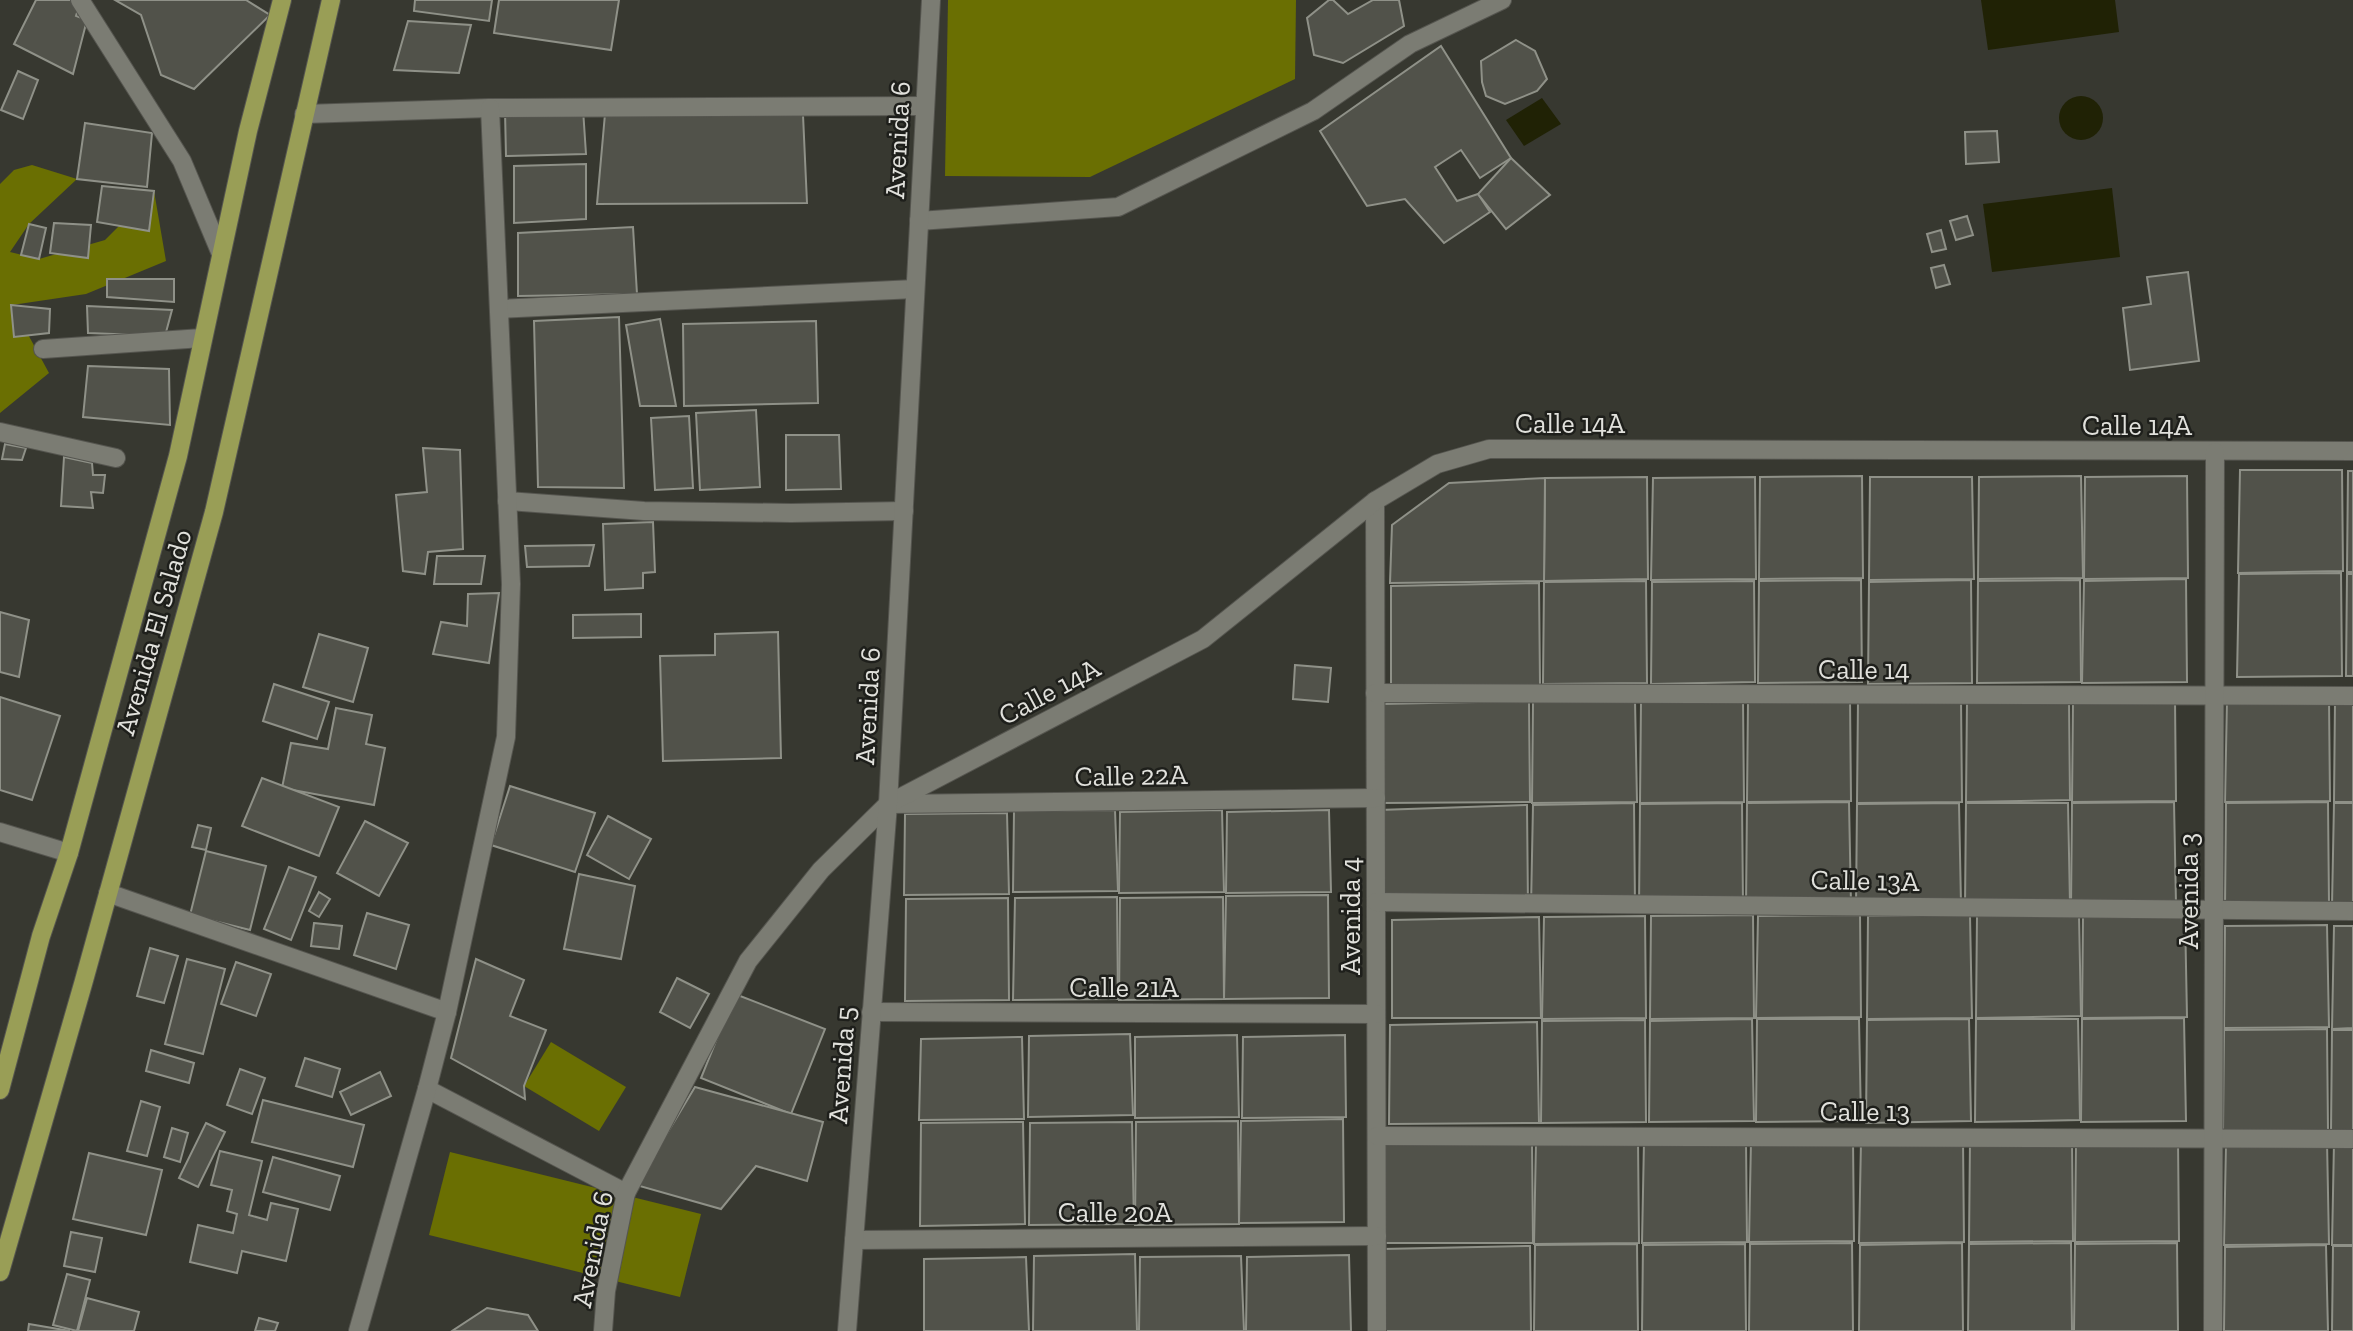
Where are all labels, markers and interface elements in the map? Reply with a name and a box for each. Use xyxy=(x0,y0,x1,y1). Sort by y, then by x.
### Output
street label: Avenida 6 xyxy=(878,80,917,200)
street label: Calle 14A xyxy=(1515,407,1626,440)
street label: Calle 14A xyxy=(2082,409,2193,442)
street label: Avenida El Salado xyxy=(108,526,199,739)
street label: Avenida 6 xyxy=(848,646,887,766)
street label: Calle 14A xyxy=(993,651,1106,732)
street label: Calle 14 xyxy=(1818,653,1910,686)
street label: Calle 22A xyxy=(1074,758,1189,793)
street label: Avenida 3 xyxy=(2172,833,2205,949)
street label: Avenida 4 xyxy=(1334,857,1367,975)
street label: Calle 13A xyxy=(1810,863,1920,898)
street label: Calle 21A xyxy=(1069,971,1180,1004)
street label: Avenida 5 xyxy=(821,1005,862,1125)
street label: Calle 13 xyxy=(1820,1095,1910,1128)
street label: Avenida 6 xyxy=(565,1188,620,1310)
street label: Calle 20A xyxy=(1058,1196,1173,1229)

